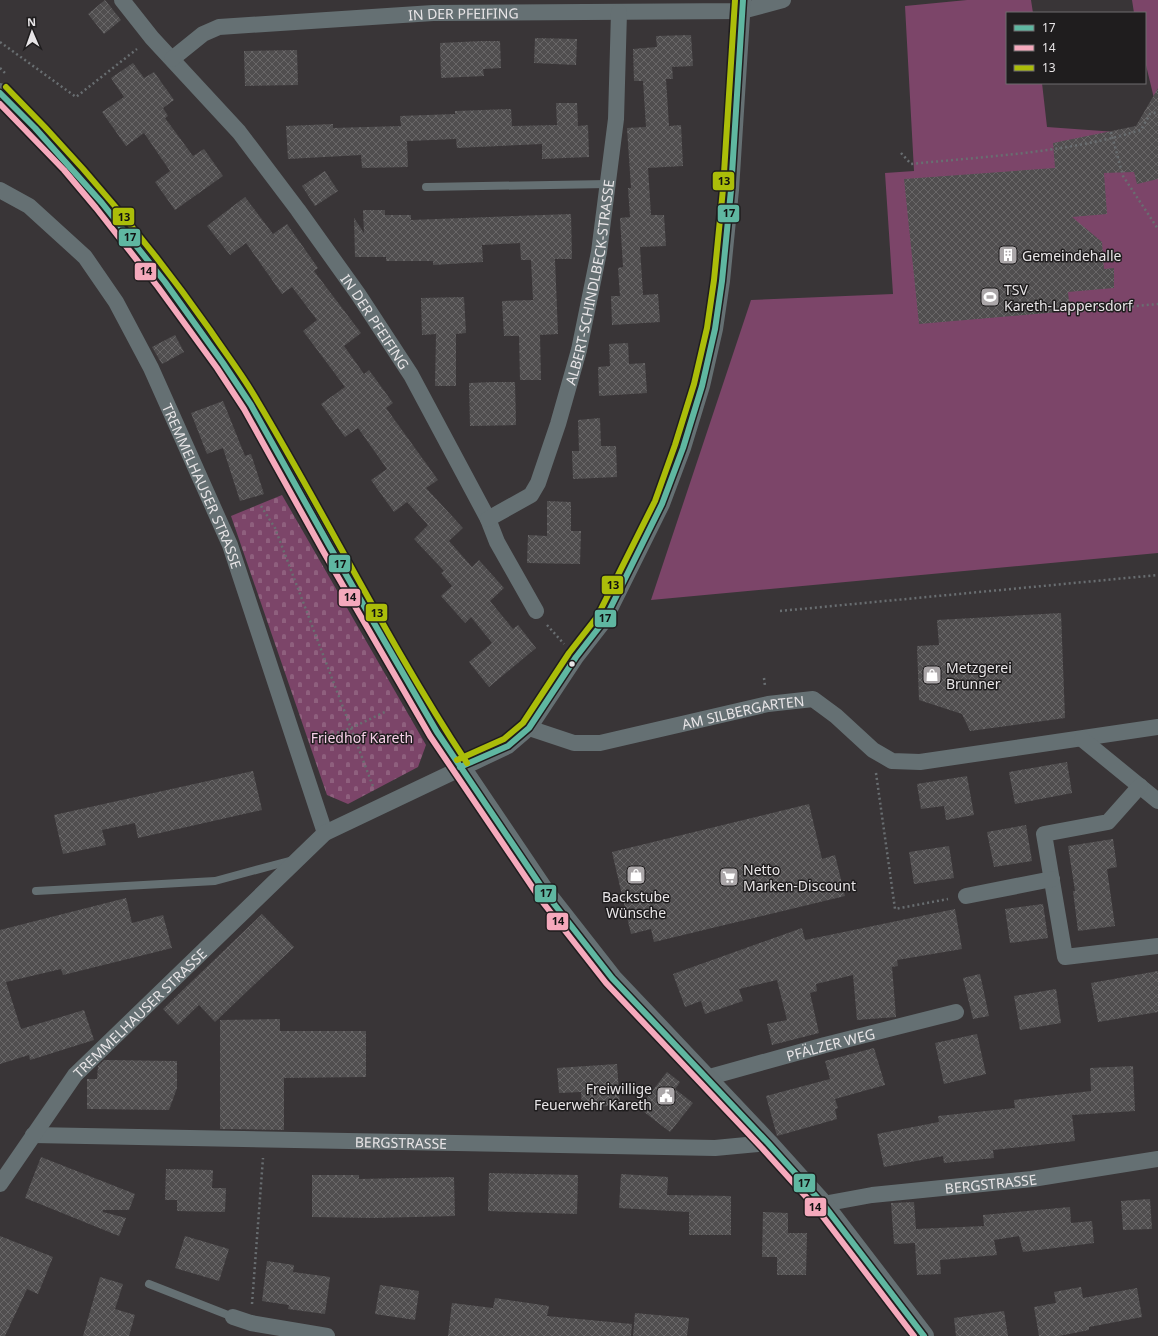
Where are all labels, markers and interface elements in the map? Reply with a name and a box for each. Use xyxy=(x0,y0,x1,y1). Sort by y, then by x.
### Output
street label: IN DER PFEIFING xyxy=(407,3,519,24)
north arrow xyxy=(12,12,52,52)
legend xyxy=(1006,12,1146,84)
text: N xyxy=(27,14,36,29)
text: 17 xyxy=(1042,19,1056,36)
text: 14 xyxy=(1042,39,1056,56)
text: 13 xyxy=(1042,59,1056,76)
line badge: 13 xyxy=(712,171,735,191)
text: 13 xyxy=(718,173,730,188)
street label: ALBERT-SCHINDLBECK-STRASSE xyxy=(560,178,618,387)
line badge: 17 xyxy=(717,204,740,223)
text: 17 xyxy=(723,205,735,220)
line badge: 13 xyxy=(112,207,135,226)
text: 13 xyxy=(118,209,130,224)
line badge: 17 xyxy=(118,228,141,247)
text: 17 xyxy=(124,229,136,244)
building icon: Gemeindehalle xyxy=(997,244,1019,266)
place label: Gemeindehalle xyxy=(1022,246,1122,265)
line badge: 14 xyxy=(134,262,157,281)
text: 14 xyxy=(140,263,153,278)
street label: IN DER PFEIFING xyxy=(337,270,414,373)
place label: TSV Kareth-Lappersdorf xyxy=(1004,280,1134,315)
sports icon: TSV Kareth-Lappersdorf xyxy=(979,286,1001,308)
street label: TREMMELHAUSER STRASSE xyxy=(158,400,247,571)
line badge: 17 xyxy=(328,554,351,573)
text: 17 xyxy=(334,556,346,571)
line badge: 13 xyxy=(601,575,624,595)
text: 13 xyxy=(607,577,619,592)
line badge: 14 xyxy=(338,588,361,607)
text: 14 xyxy=(344,589,357,604)
line badge: 13 xyxy=(365,603,388,622)
text: 13 xyxy=(371,605,383,620)
line badge: 17 xyxy=(594,609,617,628)
text: 17 xyxy=(599,610,611,625)
place label: Metzgerei Brunner xyxy=(946,658,1012,693)
unlabelled marker xyxy=(567,659,577,669)
shop icon: Metzgerei Brunner xyxy=(921,664,943,686)
street label: AM SILBERGARTEN xyxy=(680,691,805,733)
park label: Friedhof Kareth xyxy=(311,728,413,747)
place label: Netto Marken-Discount xyxy=(743,860,856,895)
shop icon: Backstube Wünsche xyxy=(625,864,647,886)
supermarket icon: Netto Marken-Discount xyxy=(718,866,740,888)
line badge: 17 xyxy=(534,884,557,903)
text: 17 xyxy=(540,885,552,900)
place label: Backstube Wünsche xyxy=(602,887,670,922)
line badge: 14 xyxy=(546,912,569,931)
text: 14 xyxy=(552,913,565,928)
street label: TREMMELHAUSER STRASSE xyxy=(69,944,210,1082)
street label: PFÄLZER WEG xyxy=(784,1023,877,1065)
place label: Freiwillige Feuerwehr Kareth xyxy=(534,1079,652,1114)
public building icon: Freiwillige Feuerwehr Kareth xyxy=(655,1085,677,1107)
street label: BERGSTRASSE xyxy=(355,1132,447,1152)
street label: BERGSTRASSE xyxy=(944,1169,1038,1197)
line badge: 17 xyxy=(793,1173,816,1193)
text: 17 xyxy=(798,1175,810,1190)
line badge: 14 xyxy=(804,1197,827,1217)
text: 14 xyxy=(809,1199,822,1214)

